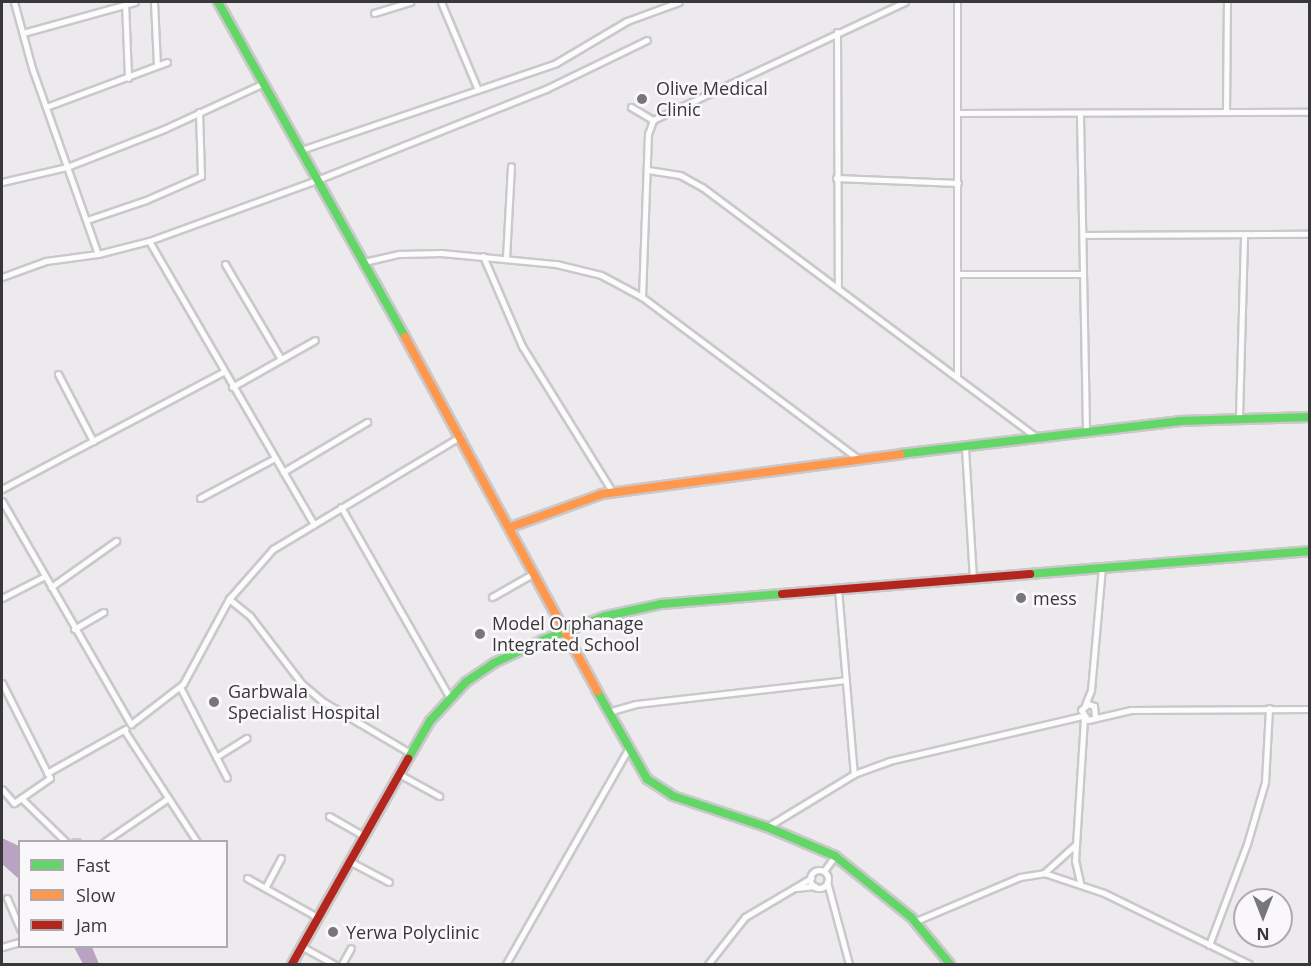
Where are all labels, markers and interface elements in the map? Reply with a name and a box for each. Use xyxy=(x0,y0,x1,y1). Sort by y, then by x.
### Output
place label: Olive Medical Clinic xyxy=(656,78,768,121)
marker: Olive Medical Clinic xyxy=(633,90,651,108)
place label: mess xyxy=(1033,587,1077,609)
marker: mess xyxy=(1014,591,1028,605)
place label: Model Orphanage Integrated School xyxy=(492,613,644,656)
marker: Model Orphanage Integrated School xyxy=(473,627,487,641)
place label: Garbwala Specialist Hospital xyxy=(228,681,380,724)
marker: Garbwala Specialist Hospital xyxy=(205,693,223,711)
legend xyxy=(18,840,228,948)
text: Fast xyxy=(76,853,110,877)
text: Slow xyxy=(76,883,115,907)
north arrow xyxy=(1233,888,1293,948)
text: Jam xyxy=(76,913,108,937)
place label: Yerwa Polyclinic xyxy=(346,921,479,943)
marker: Yerwa Polyclinic xyxy=(324,923,342,941)
text: N xyxy=(1257,923,1270,945)

